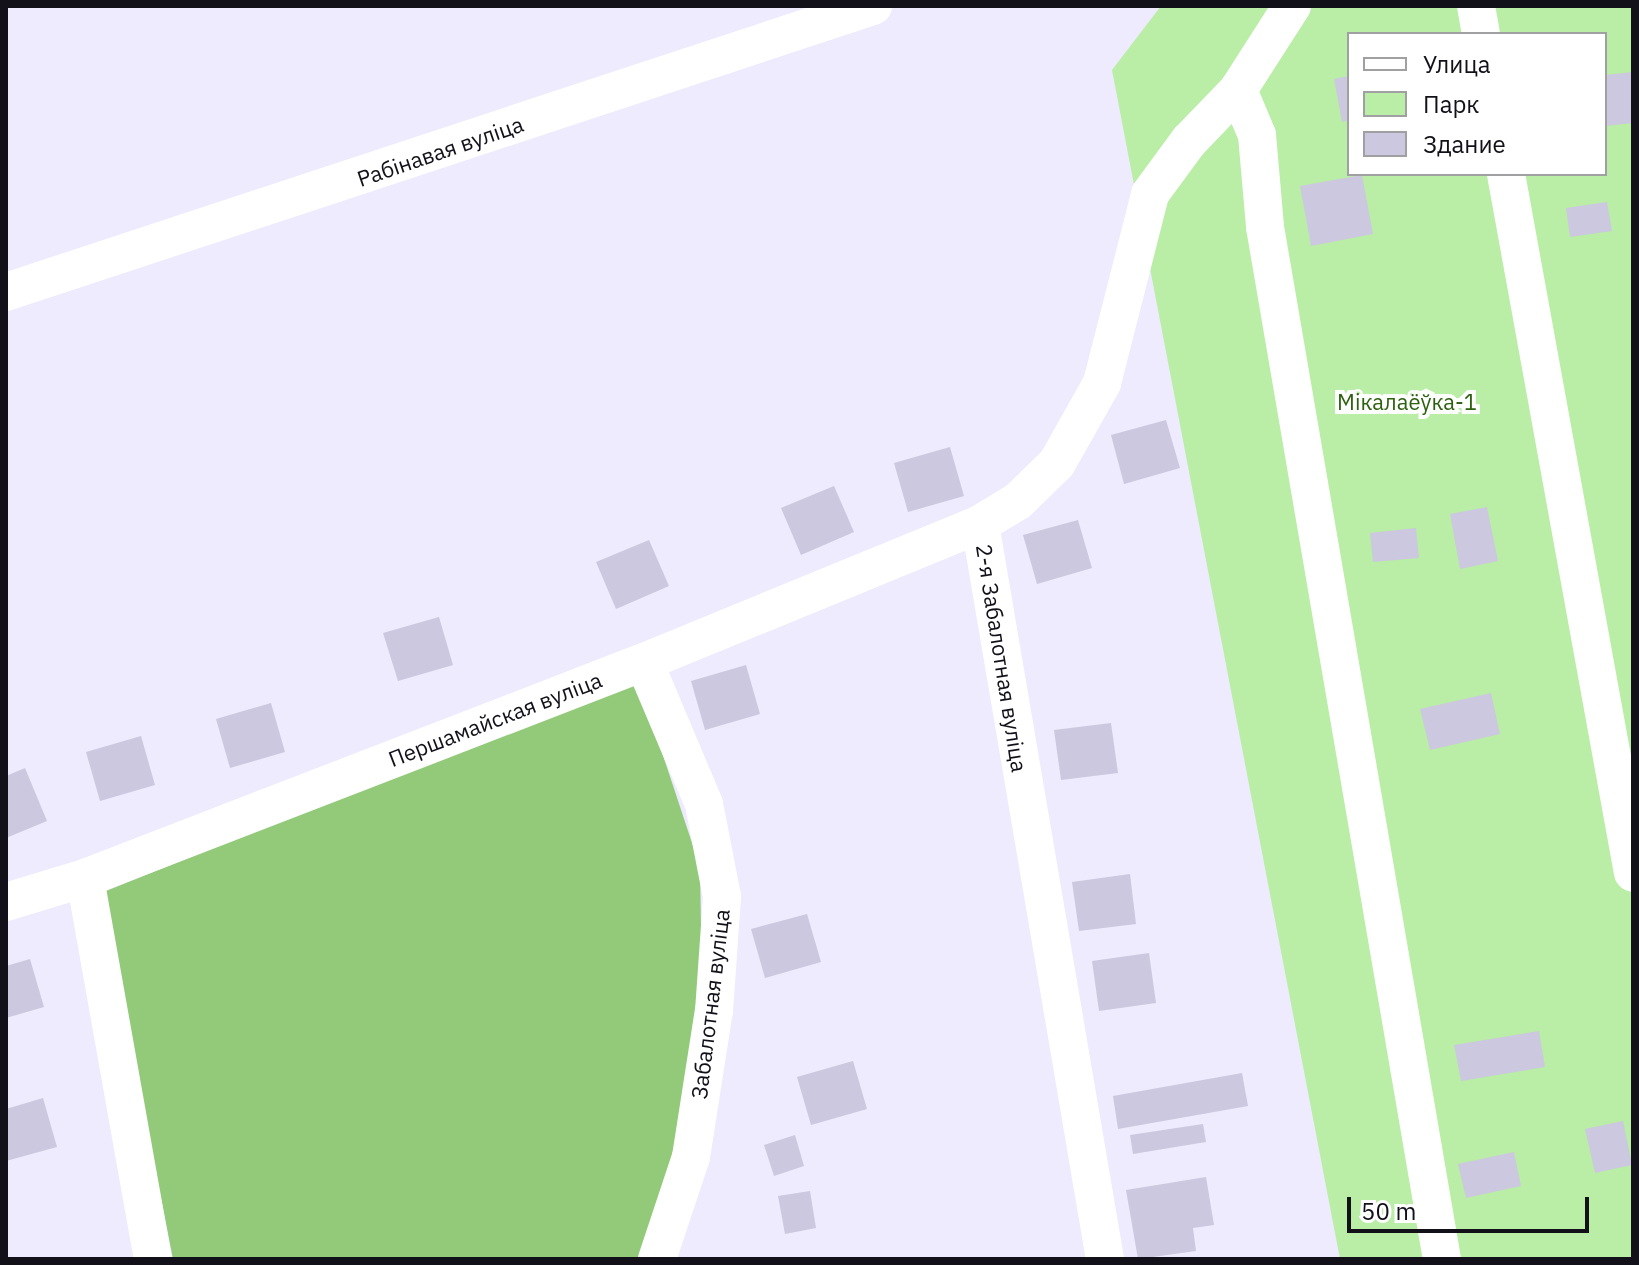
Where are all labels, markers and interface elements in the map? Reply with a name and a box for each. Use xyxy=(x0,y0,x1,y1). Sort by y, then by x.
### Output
legend xyxy=(1347,32,1607,176)
text: Улица xyxy=(1423,48,1491,80)
text: Парк xyxy=(1423,88,1480,120)
street label: Рабінавая вуліца xyxy=(353,110,527,192)
text: Здание xyxy=(1423,128,1506,160)
park label: Мікалаёўка-1 xyxy=(1337,389,1477,415)
street label: 2-я Забалотная вуліца xyxy=(971,542,1033,774)
street label: Першамайская вуліца xyxy=(384,666,606,772)
street label: Забалотная вуліца xyxy=(685,907,735,1101)
scale bar xyxy=(1351,1181,1593,1231)
text: 50 m xyxy=(1361,1195,1416,1227)

